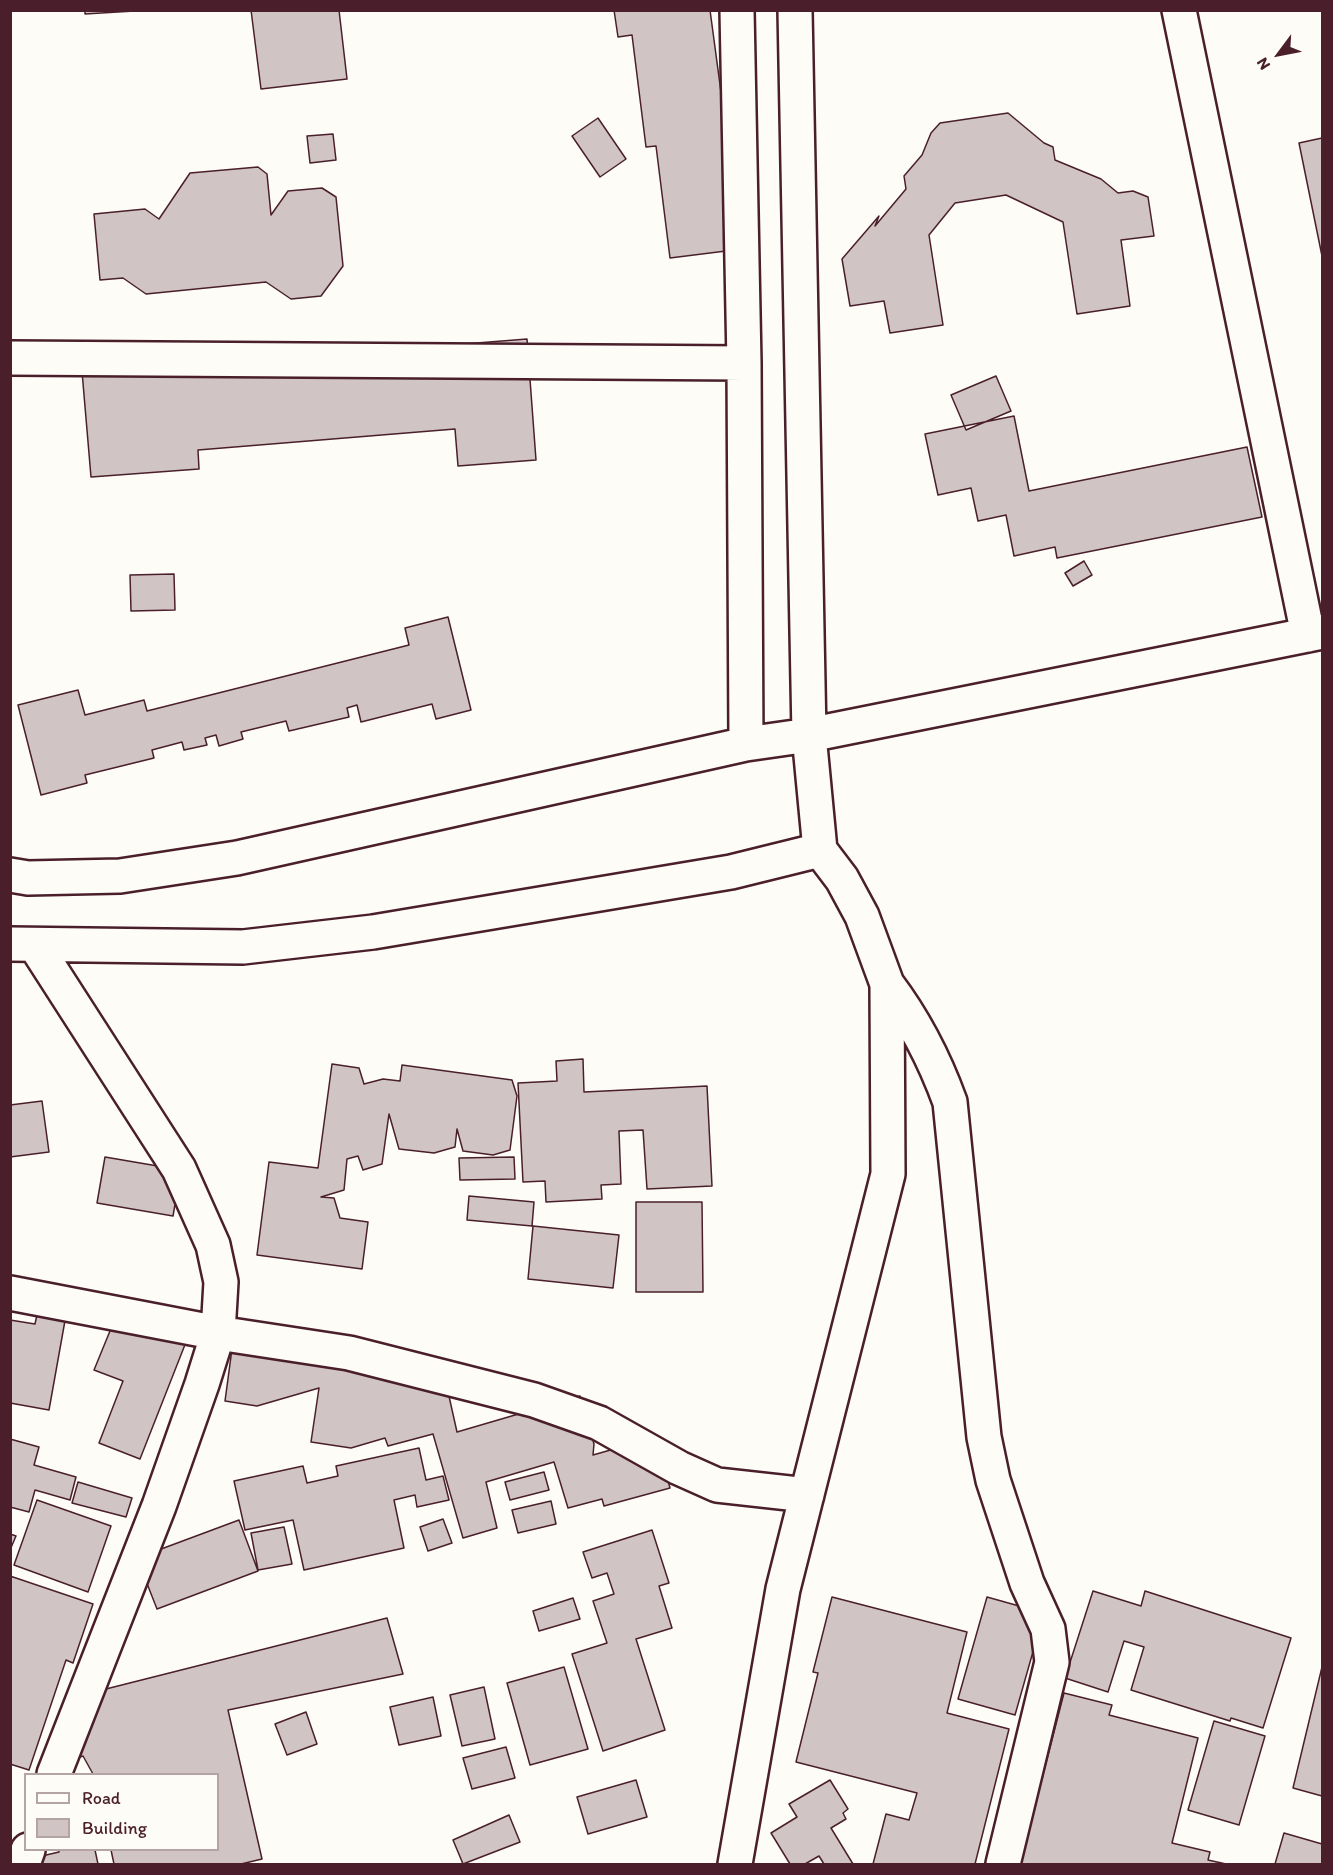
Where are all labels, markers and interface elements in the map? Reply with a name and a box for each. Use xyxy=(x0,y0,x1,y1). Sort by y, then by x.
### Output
north arrow xyxy=(1249,24,1309,84)
text: N xyxy=(1252,54,1274,73)
legend xyxy=(24,1773,219,1851)
text: Road xyxy=(82,1787,121,1809)
text: Building xyxy=(82,1817,147,1839)

